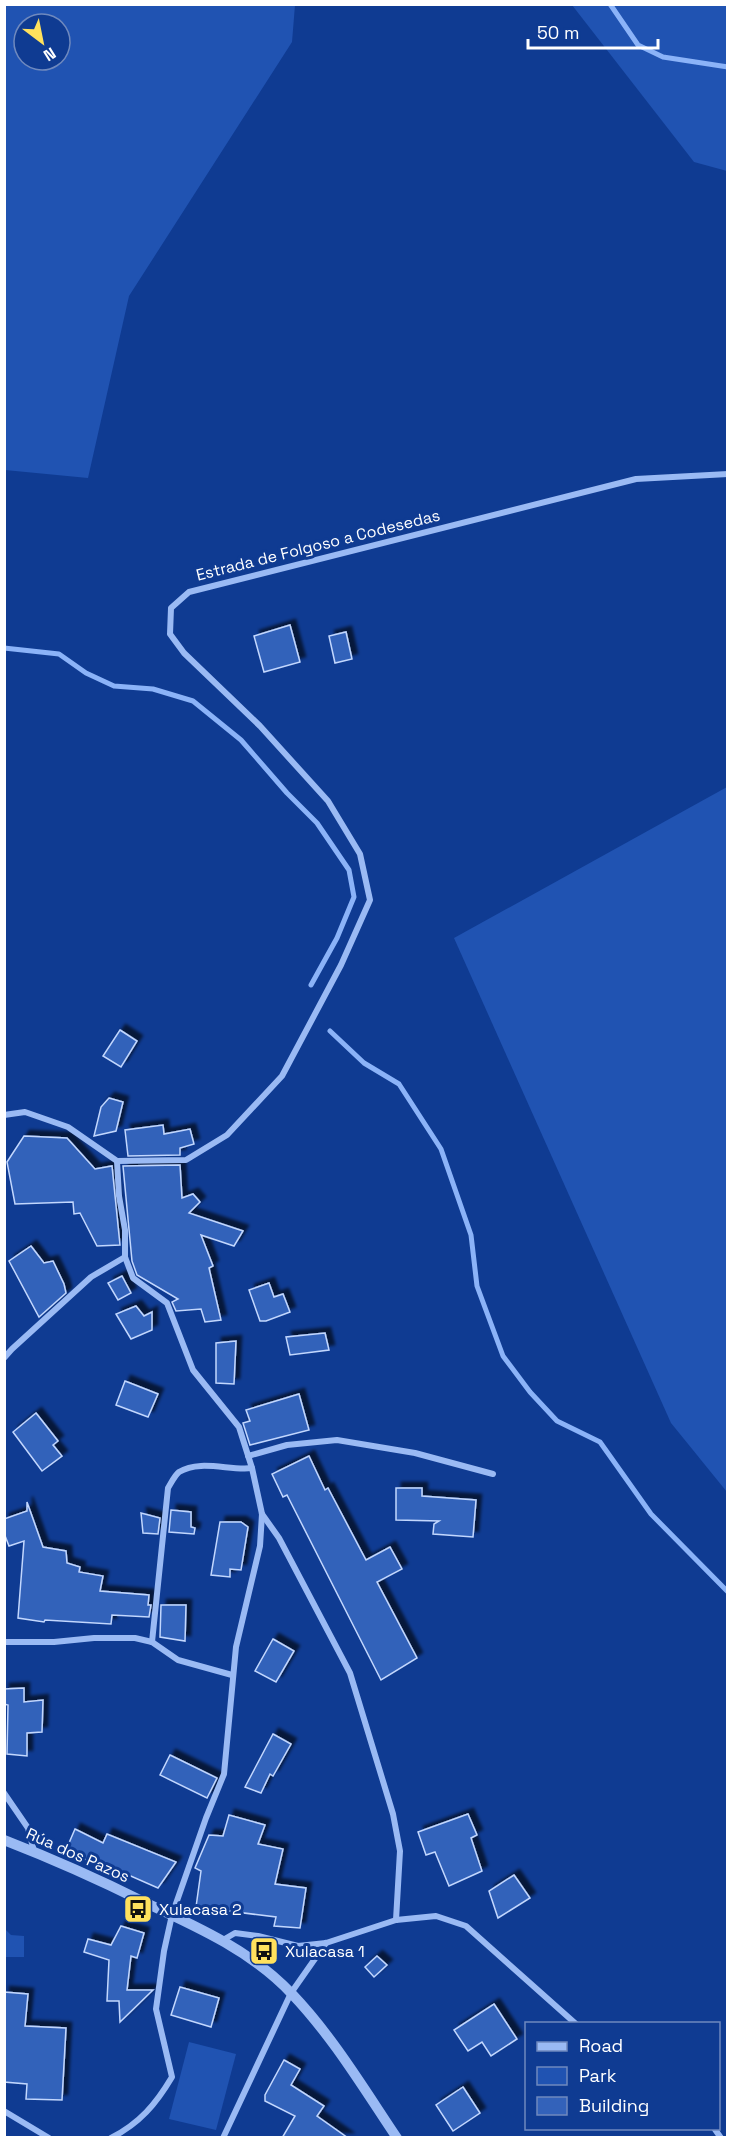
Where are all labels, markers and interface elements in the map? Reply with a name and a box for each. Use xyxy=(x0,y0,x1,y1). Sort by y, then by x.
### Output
north arrow xyxy=(12,12,72,72)
scale bar xyxy=(528,12,658,50)
text: 50 m xyxy=(537,21,579,44)
text: N xyxy=(40,43,60,66)
street label: Estrada de Folgoso a Codesedas xyxy=(194,504,442,586)
street label: Rúa dos Pazos xyxy=(23,1823,133,1887)
bus stop icon: Xulacasa 2 xyxy=(122,1893,154,1925)
place label: Xulacasa 2 xyxy=(159,1899,242,1920)
bus stop icon: Xulacasa 1 xyxy=(248,1935,280,1967)
place label: Xulacasa 1 xyxy=(285,1941,365,1962)
legend xyxy=(525,2022,720,2130)
text: Road xyxy=(579,2034,623,2057)
text: Park xyxy=(579,2064,617,2087)
text: Building xyxy=(579,2094,649,2117)

